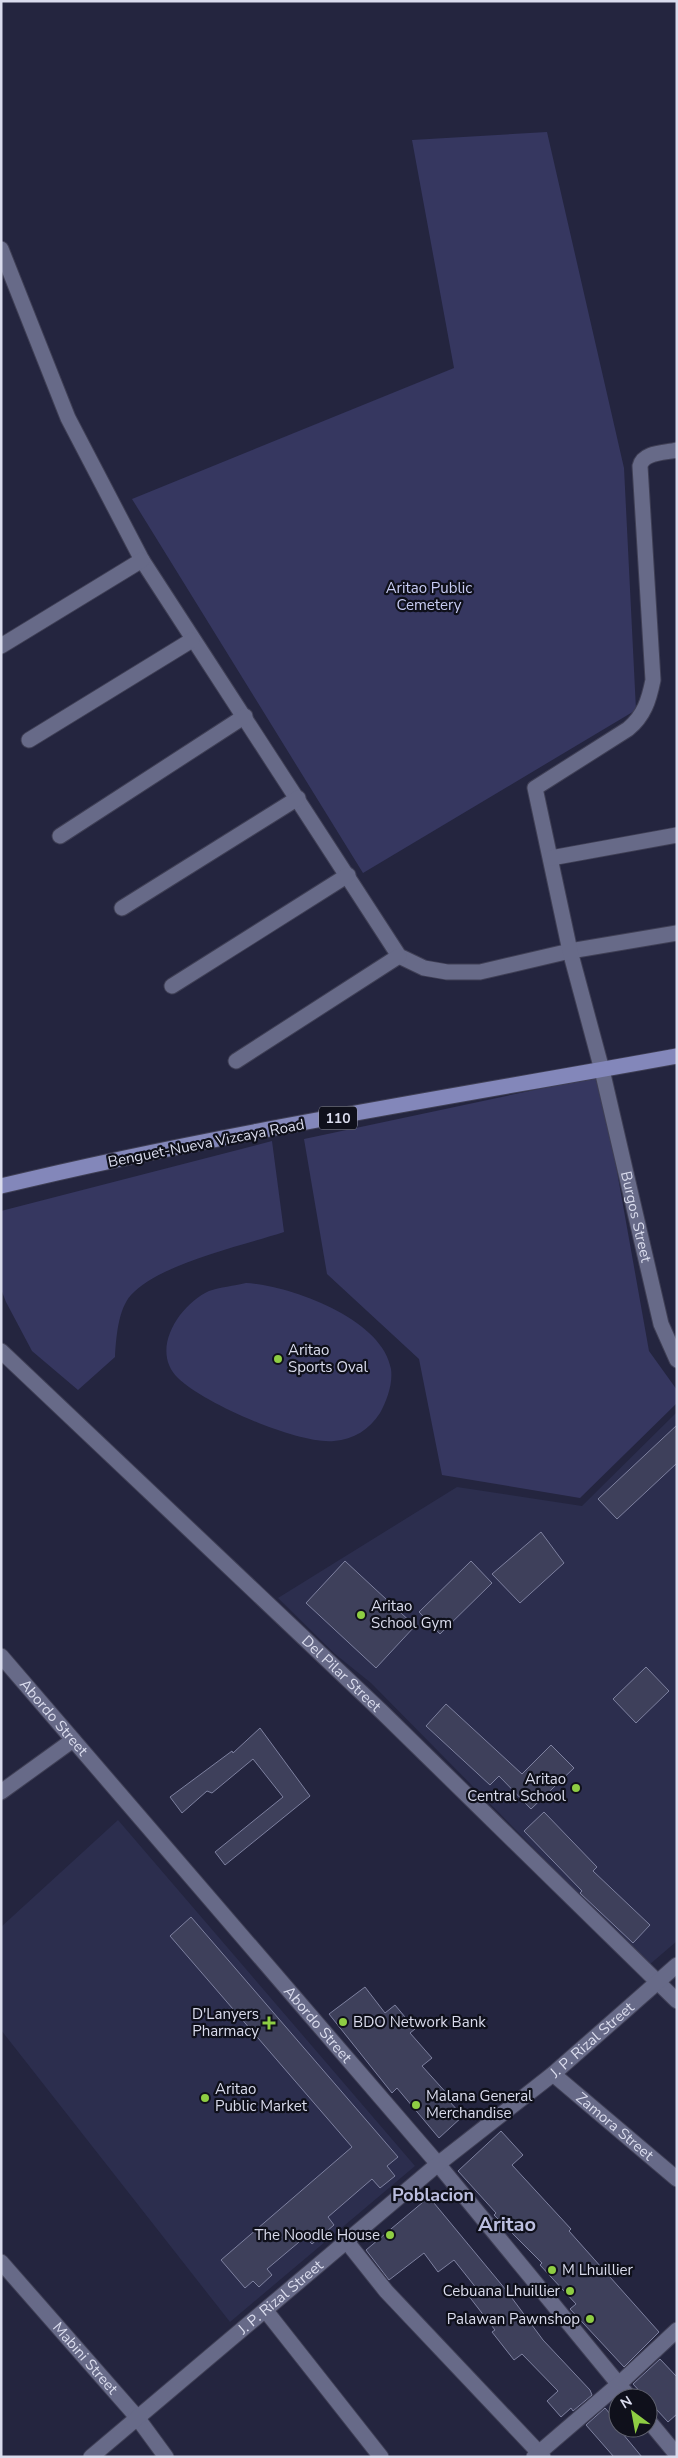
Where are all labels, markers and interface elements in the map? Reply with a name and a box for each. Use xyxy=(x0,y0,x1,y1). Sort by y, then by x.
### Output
park label: Aritao Public Cemetery xyxy=(386,578,472,615)
road number: 110 xyxy=(319,1106,357,1130)
street label: Benguet-Nueva Vizcaya Road xyxy=(106,1114,306,1172)
street label: Burgos Street xyxy=(616,1169,657,1265)
place label: Aritao Sports Oval xyxy=(288,1340,368,1377)
marker: Aritao Sports Oval xyxy=(272,1353,284,1365)
place label: Aritao School Gym xyxy=(371,1596,452,1633)
marker: Aritao School Gym xyxy=(355,1609,367,1621)
street label: Del Pilar Street xyxy=(297,1631,386,1717)
street label: Abordo Street xyxy=(15,1675,93,1761)
place label: Aritao Central School xyxy=(467,1769,567,1806)
marker: Aritao Central School xyxy=(570,1782,582,1794)
street label: Abordo Street xyxy=(279,1982,357,2068)
street label: J. P. Rizal Street xyxy=(545,1997,639,2083)
place label: D'Lanyers Pharmacy xyxy=(192,2004,259,2041)
place label: BDO Network Bank xyxy=(353,2012,486,2032)
marker: BDO Network Bank xyxy=(337,2016,349,2028)
marker: D'Lanyers Pharmacy xyxy=(263,2017,275,2029)
place label: Aritao Public Market xyxy=(215,2079,308,2116)
place label: Malana General Merchandise xyxy=(426,2086,533,2123)
street label: Zamora Street xyxy=(572,2088,658,2165)
marker: Aritao Public Market xyxy=(199,2092,211,2104)
marker: Malana General Merchandise xyxy=(410,2099,422,2111)
district label: Poblacion xyxy=(392,2183,474,2207)
district label: Aritao xyxy=(478,2211,536,2238)
place label: The Noodle House xyxy=(255,2225,380,2245)
marker: The Noodle House xyxy=(384,2229,396,2241)
street label: J. P. Rizal Street xyxy=(233,2255,328,2339)
place label: M Lhuillier xyxy=(562,2260,634,2280)
marker: M Lhuillier xyxy=(546,2264,558,2276)
place label: Cebuana Lhuillier xyxy=(443,2281,561,2301)
marker: Cebuana Lhuillier xyxy=(564,2285,576,2297)
place label: Palawan Pawnshop xyxy=(447,2309,580,2329)
marker: Palawan Pawnshop xyxy=(584,2313,596,2325)
street label: Mabini Street xyxy=(48,2318,123,2399)
north arrow xyxy=(608,2388,658,2438)
text: N xyxy=(617,2392,636,2413)

